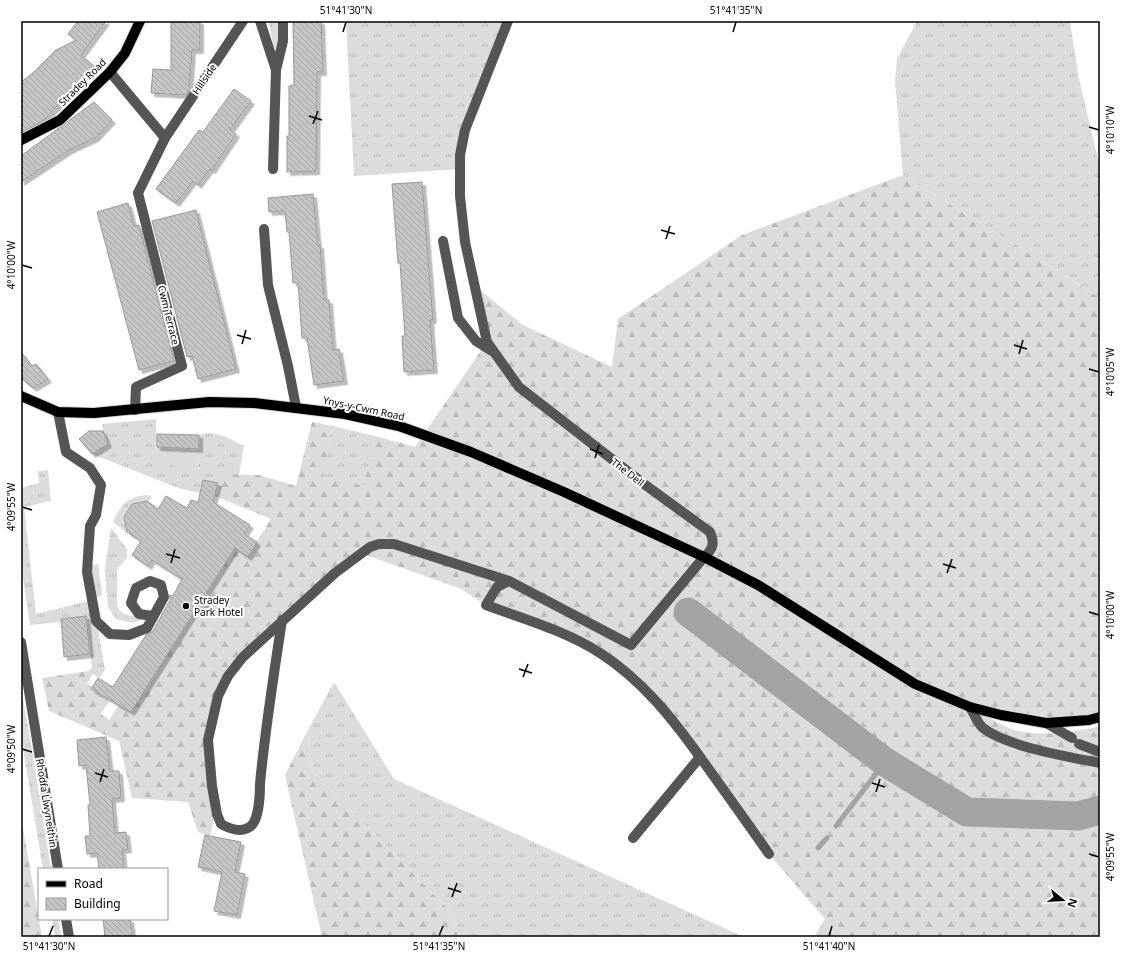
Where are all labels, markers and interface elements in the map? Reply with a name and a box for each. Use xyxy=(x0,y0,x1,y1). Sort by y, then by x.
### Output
text: 51°41'30"N xyxy=(320,3,372,17)
text: 51°41'35"N xyxy=(710,3,762,17)
street label: Stradey Road xyxy=(55,55,109,109)
street label: Hillside xyxy=(189,61,220,97)
text: 4°10'10"W xyxy=(1103,105,1117,154)
text: 4°10'00"W xyxy=(4,240,18,289)
street label: Cwm Terrace xyxy=(155,284,183,347)
text: 4°10'05"W xyxy=(1103,347,1117,396)
street label: Ynys-y-Cwm Road xyxy=(322,393,406,423)
street label: The Dell xyxy=(609,455,647,489)
text: 4°09'55"W xyxy=(4,482,18,531)
text: 4°10'00"W xyxy=(1103,590,1117,639)
place label: Stradey Park Hotel xyxy=(194,593,243,619)
marker: Stradey Park Hotel xyxy=(181,601,191,611)
text: 4°09'50"W xyxy=(4,724,18,773)
street label: Rhodfa Llwyneithin xyxy=(33,757,61,849)
text: 4°09'55"W xyxy=(1103,832,1117,881)
legend xyxy=(38,868,168,920)
text: Road xyxy=(74,875,103,892)
north arrow xyxy=(1043,880,1083,920)
text: Building xyxy=(74,895,121,912)
text: N xyxy=(1064,897,1082,910)
text: 51°41'30"N xyxy=(23,939,75,953)
text: 51°41'35"N xyxy=(413,939,465,953)
text: 51°41'40"N xyxy=(803,939,855,953)

